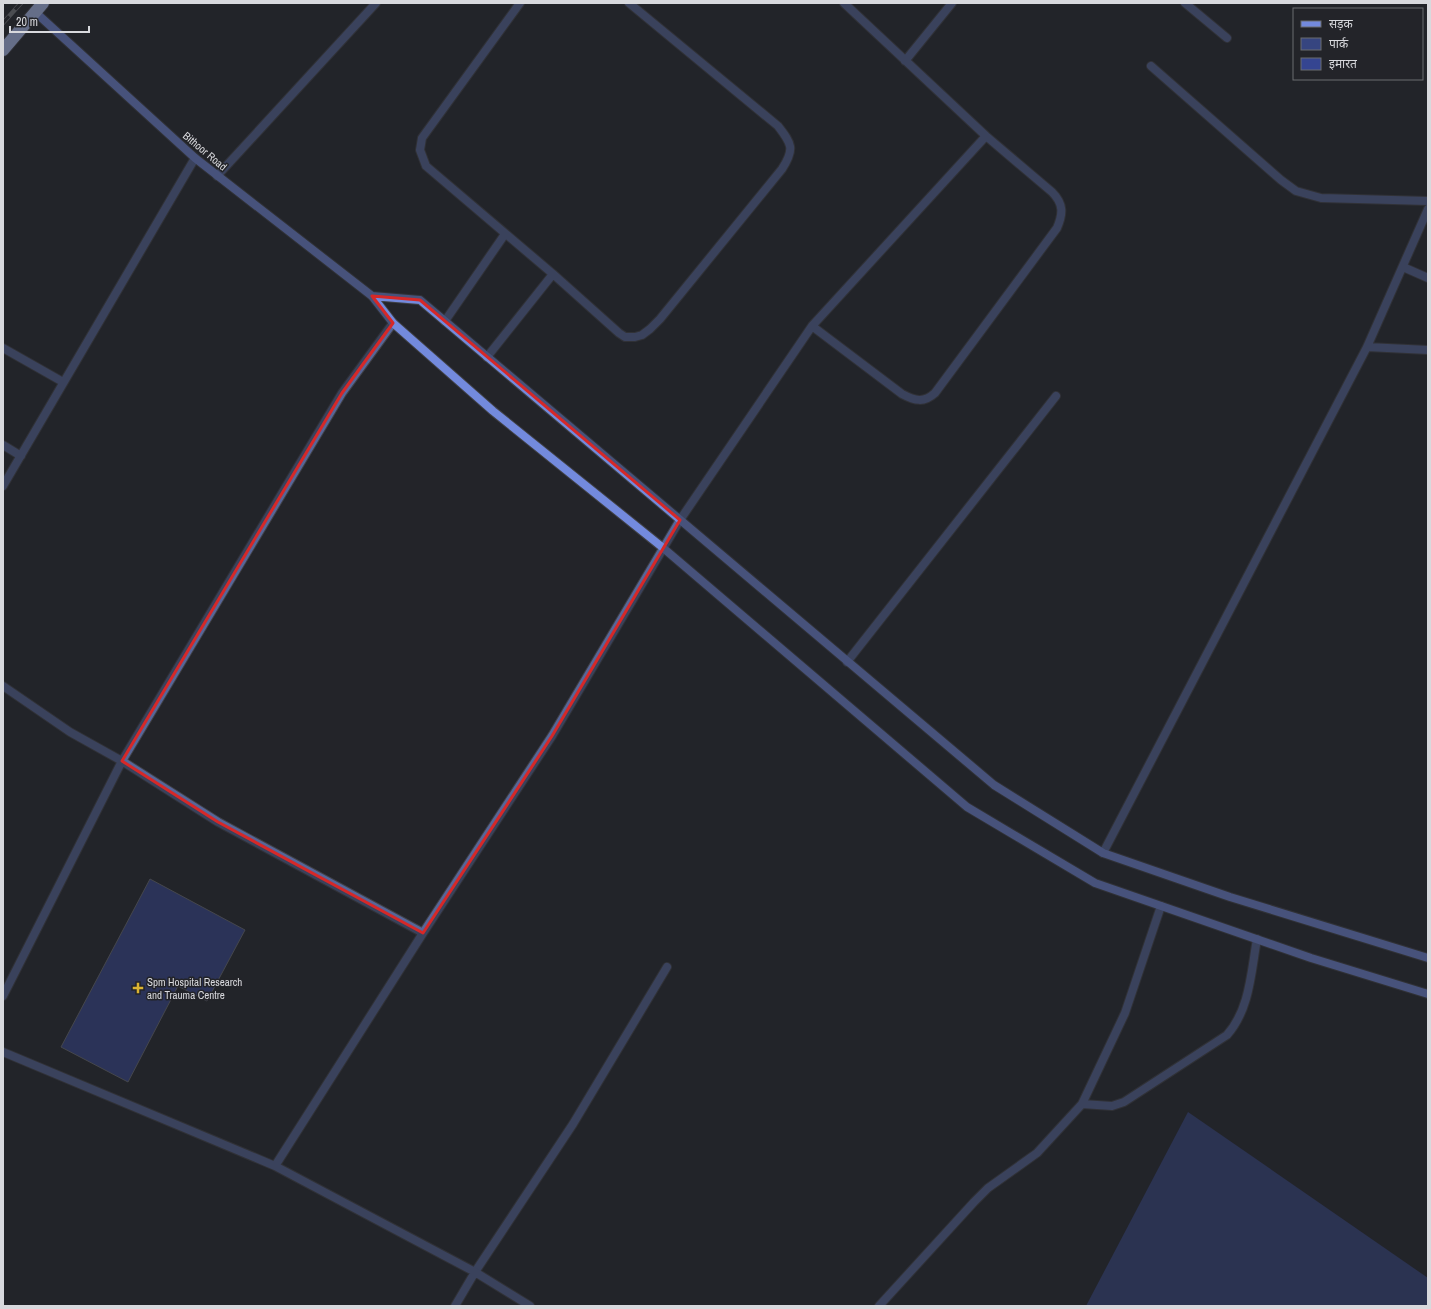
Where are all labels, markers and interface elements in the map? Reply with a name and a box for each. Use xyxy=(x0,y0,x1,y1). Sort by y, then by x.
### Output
scale bar xyxy=(10,8,89,34)
legend xyxy=(1293,8,1423,80)
text: 20 m xyxy=(16,14,38,30)
text: सड़क xyxy=(1329,16,1354,32)
text: पार्क xyxy=(1329,36,1349,52)
text: इमारत xyxy=(1329,56,1358,72)
street label: Bithoor Road xyxy=(180,129,230,173)
place label: Spm Hospital Research and Trauma Centre xyxy=(147,975,242,1002)
marker: Spm Hospital Research and Trauma Centre xyxy=(132,982,144,994)

